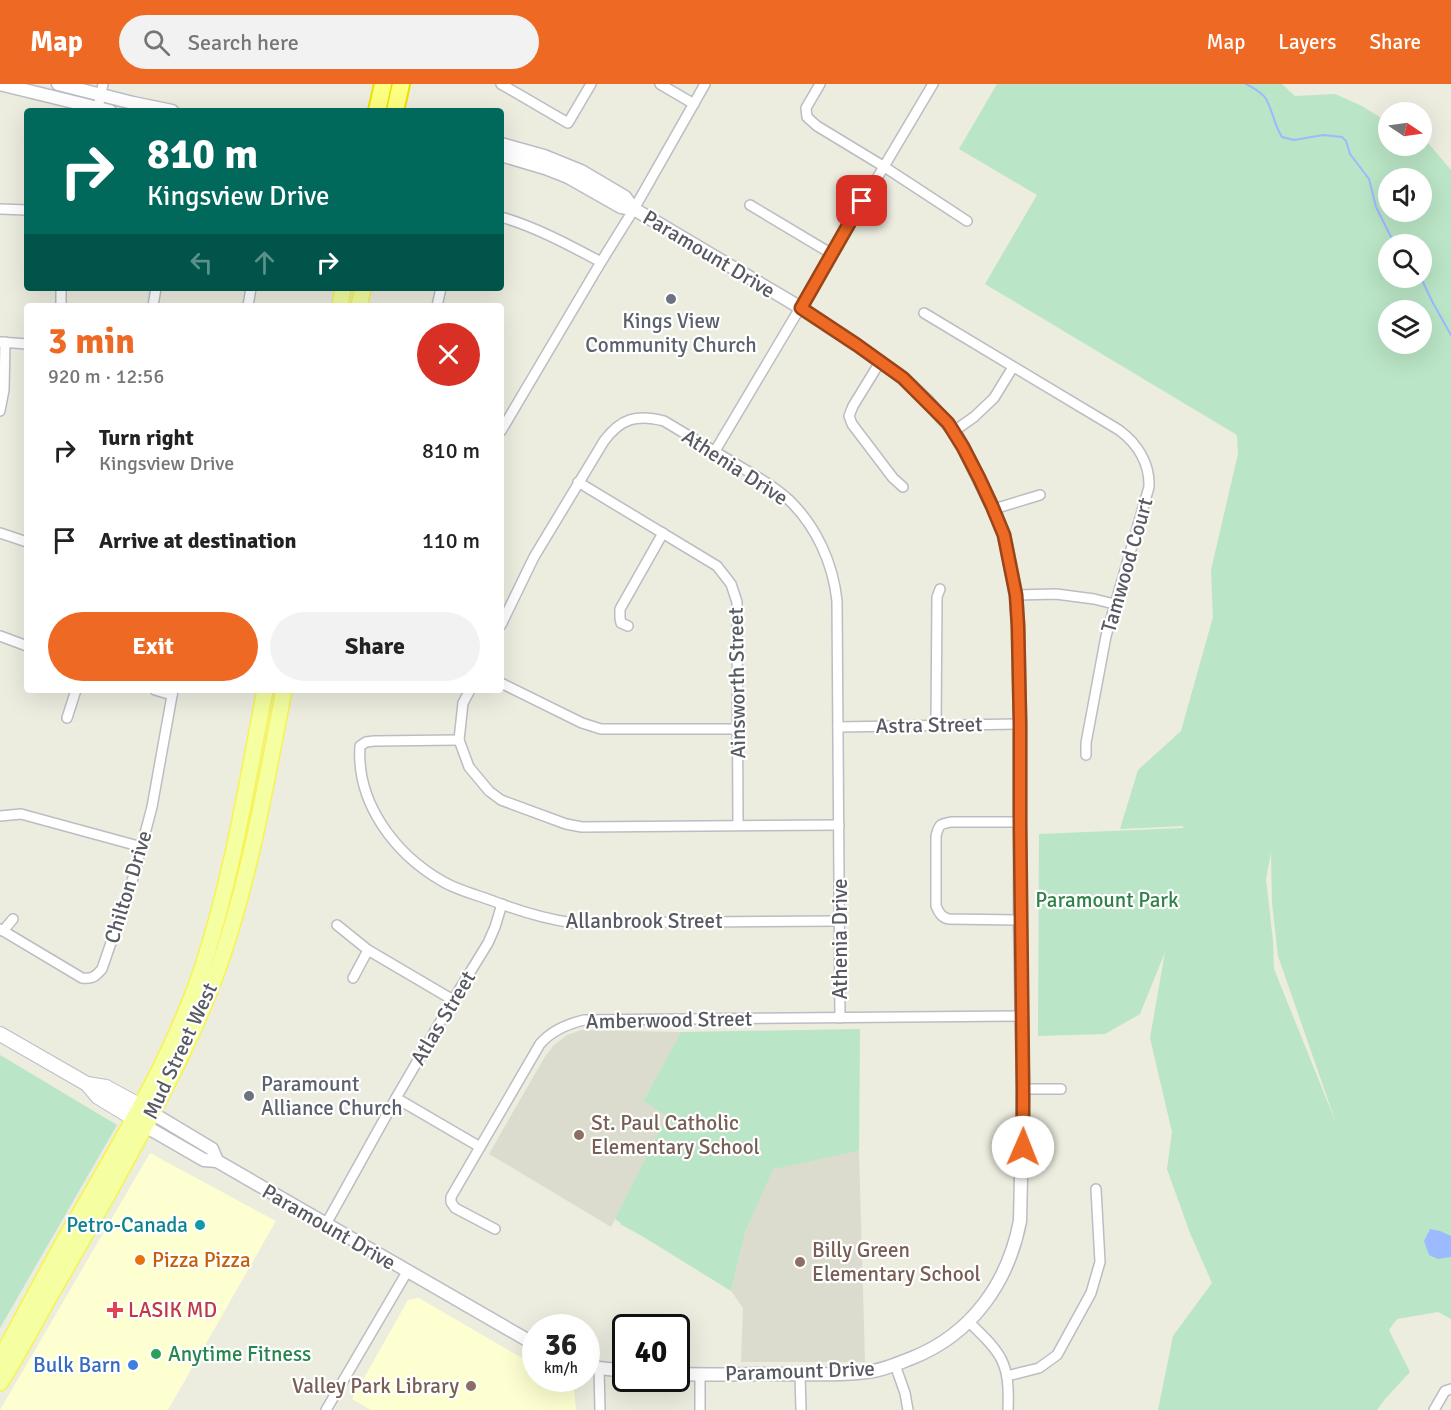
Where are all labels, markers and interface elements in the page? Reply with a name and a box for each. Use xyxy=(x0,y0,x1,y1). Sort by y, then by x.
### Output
search box xyxy=(119,15,539,69)
text: Map xyxy=(30,25,83,59)
icon: search xyxy=(140,26,173,59)
text: Search here xyxy=(188,29,299,56)
text: Map xyxy=(1207,29,1245,55)
text: Layers xyxy=(1278,29,1336,55)
text: Share xyxy=(1369,29,1421,55)
north arrow xyxy=(1378,102,1432,156)
map controls xyxy=(1378,102,1432,354)
text: 810 m xyxy=(147,129,258,180)
icon: right xyxy=(48,132,126,210)
button: sound xyxy=(1378,168,1432,222)
pin xyxy=(836,175,887,226)
text: Kingsview Drive xyxy=(147,180,329,213)
icon: arrive xyxy=(845,184,878,217)
street label: Paramount Drive xyxy=(638,204,780,304)
button: search xyxy=(1378,234,1432,288)
icon: left xyxy=(185,246,218,279)
icon: ahead xyxy=(248,246,281,279)
icon: right xyxy=(311,246,344,279)
marker: Kings View Community Church xyxy=(664,292,678,306)
button: layers xyxy=(1378,300,1432,354)
place label: Kings View Community Church xyxy=(585,308,757,358)
text: 3 min xyxy=(48,319,135,364)
button: close xyxy=(417,323,480,386)
text: 920 m · 12:56 xyxy=(48,364,164,389)
street label: Athenia Drive xyxy=(677,423,793,511)
text: Turn right xyxy=(99,424,194,451)
icon: right xyxy=(48,434,81,467)
text: 810 m xyxy=(422,437,480,464)
text: Kingsview Drive xyxy=(99,451,234,476)
street label: Tamwood Court xyxy=(1095,495,1159,635)
icon: arrive xyxy=(48,524,81,557)
text: Arrive at destination xyxy=(99,527,296,554)
text: 110 m xyxy=(422,527,480,554)
street label: Ainsworth Street xyxy=(723,607,751,759)
button: Exit xyxy=(48,612,258,681)
button: Share xyxy=(270,612,480,681)
street label: Astra Street xyxy=(875,711,983,739)
street label: Chilton Drive xyxy=(99,827,157,947)
street label: Athenia Drive xyxy=(827,878,853,1000)
park label: Paramount Park xyxy=(1035,887,1179,913)
street label: Allanbrook Street xyxy=(566,908,723,934)
street label: Atlas Street xyxy=(405,966,481,1070)
street label: Mud Street West xyxy=(137,979,223,1123)
street label: Amberwood Street xyxy=(586,1006,752,1034)
place label: Paramount Alliance Church xyxy=(261,1071,403,1121)
marker: Paramount Alliance Church xyxy=(242,1089,256,1103)
place label: St. Paul Catholic Elementary School xyxy=(591,1110,760,1160)
position arrow xyxy=(991,1115,1055,1179)
marker: St. Paul Catholic Elementary School xyxy=(572,1128,586,1142)
street label: Paramount Drive xyxy=(258,1178,400,1276)
place label: Petro-Canada xyxy=(66,1212,188,1238)
marker: Petro-Canada xyxy=(193,1218,207,1232)
place label: Billy Green Elementary School xyxy=(812,1237,981,1287)
place label: Pizza Pizza xyxy=(152,1247,251,1273)
marker: Pizza Pizza xyxy=(133,1253,147,1267)
marker: Billy Green Elementary School xyxy=(793,1255,807,1269)
place label: LASIK MD xyxy=(128,1297,217,1323)
marker: LASIK MD xyxy=(106,1301,124,1319)
speed limit sign: 40 xyxy=(612,1314,690,1392)
text: 36 xyxy=(545,1327,577,1364)
place label: Anytime Fitness xyxy=(168,1341,311,1367)
marker: Anytime Fitness xyxy=(149,1347,163,1361)
place label: Bulk Barn xyxy=(33,1352,121,1378)
street label: Paramount Drive xyxy=(725,1355,875,1387)
marker: Bulk Barn xyxy=(126,1358,140,1372)
text: km/h xyxy=(544,1359,578,1377)
place label: Valley Park Library xyxy=(292,1373,459,1399)
marker: Valley Park Library xyxy=(464,1379,478,1393)

